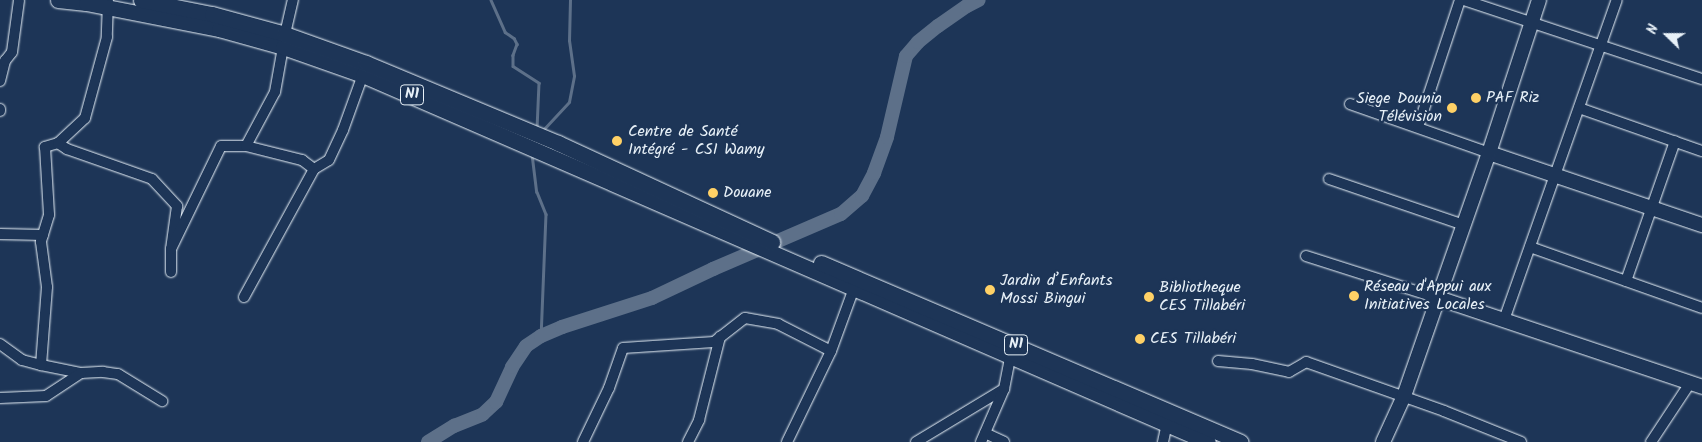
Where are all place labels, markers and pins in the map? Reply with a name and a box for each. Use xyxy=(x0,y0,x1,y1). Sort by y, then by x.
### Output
place label: PAF Riz xyxy=(1486,88,1539,108)
place label: Siege Dounia Télévision xyxy=(1356,89,1442,127)
marker: PAF Riz xyxy=(1470,92,1482,104)
marker: Siege Dounia Télévision xyxy=(1446,102,1458,114)
place label: Centre de Santé Intégré - CSI Wamy xyxy=(628,122,764,160)
marker: Centre de Santé Intégré - CSI Wamy xyxy=(610,134,624,148)
place label: Douane xyxy=(723,183,771,203)
marker: Douane xyxy=(707,187,719,199)
place label: Jardin d’Enfants Mossi Bingui xyxy=(1000,271,1113,309)
place label: Réseau d'Appui aux Initiatives Locales xyxy=(1364,277,1491,315)
place label: Bibliotheque CES Tillabéri xyxy=(1159,278,1245,316)
marker: Jardin d’Enfants Mossi Bingui xyxy=(984,284,996,296)
marker: Réseau d'Appui aux Initiatives Locales xyxy=(1348,290,1360,302)
marker: Bibliotheque CES Tillabéri xyxy=(1143,291,1155,303)
place label: CES Tillabéri xyxy=(1150,329,1236,349)
marker: CES Tillabéri xyxy=(1134,333,1146,345)

